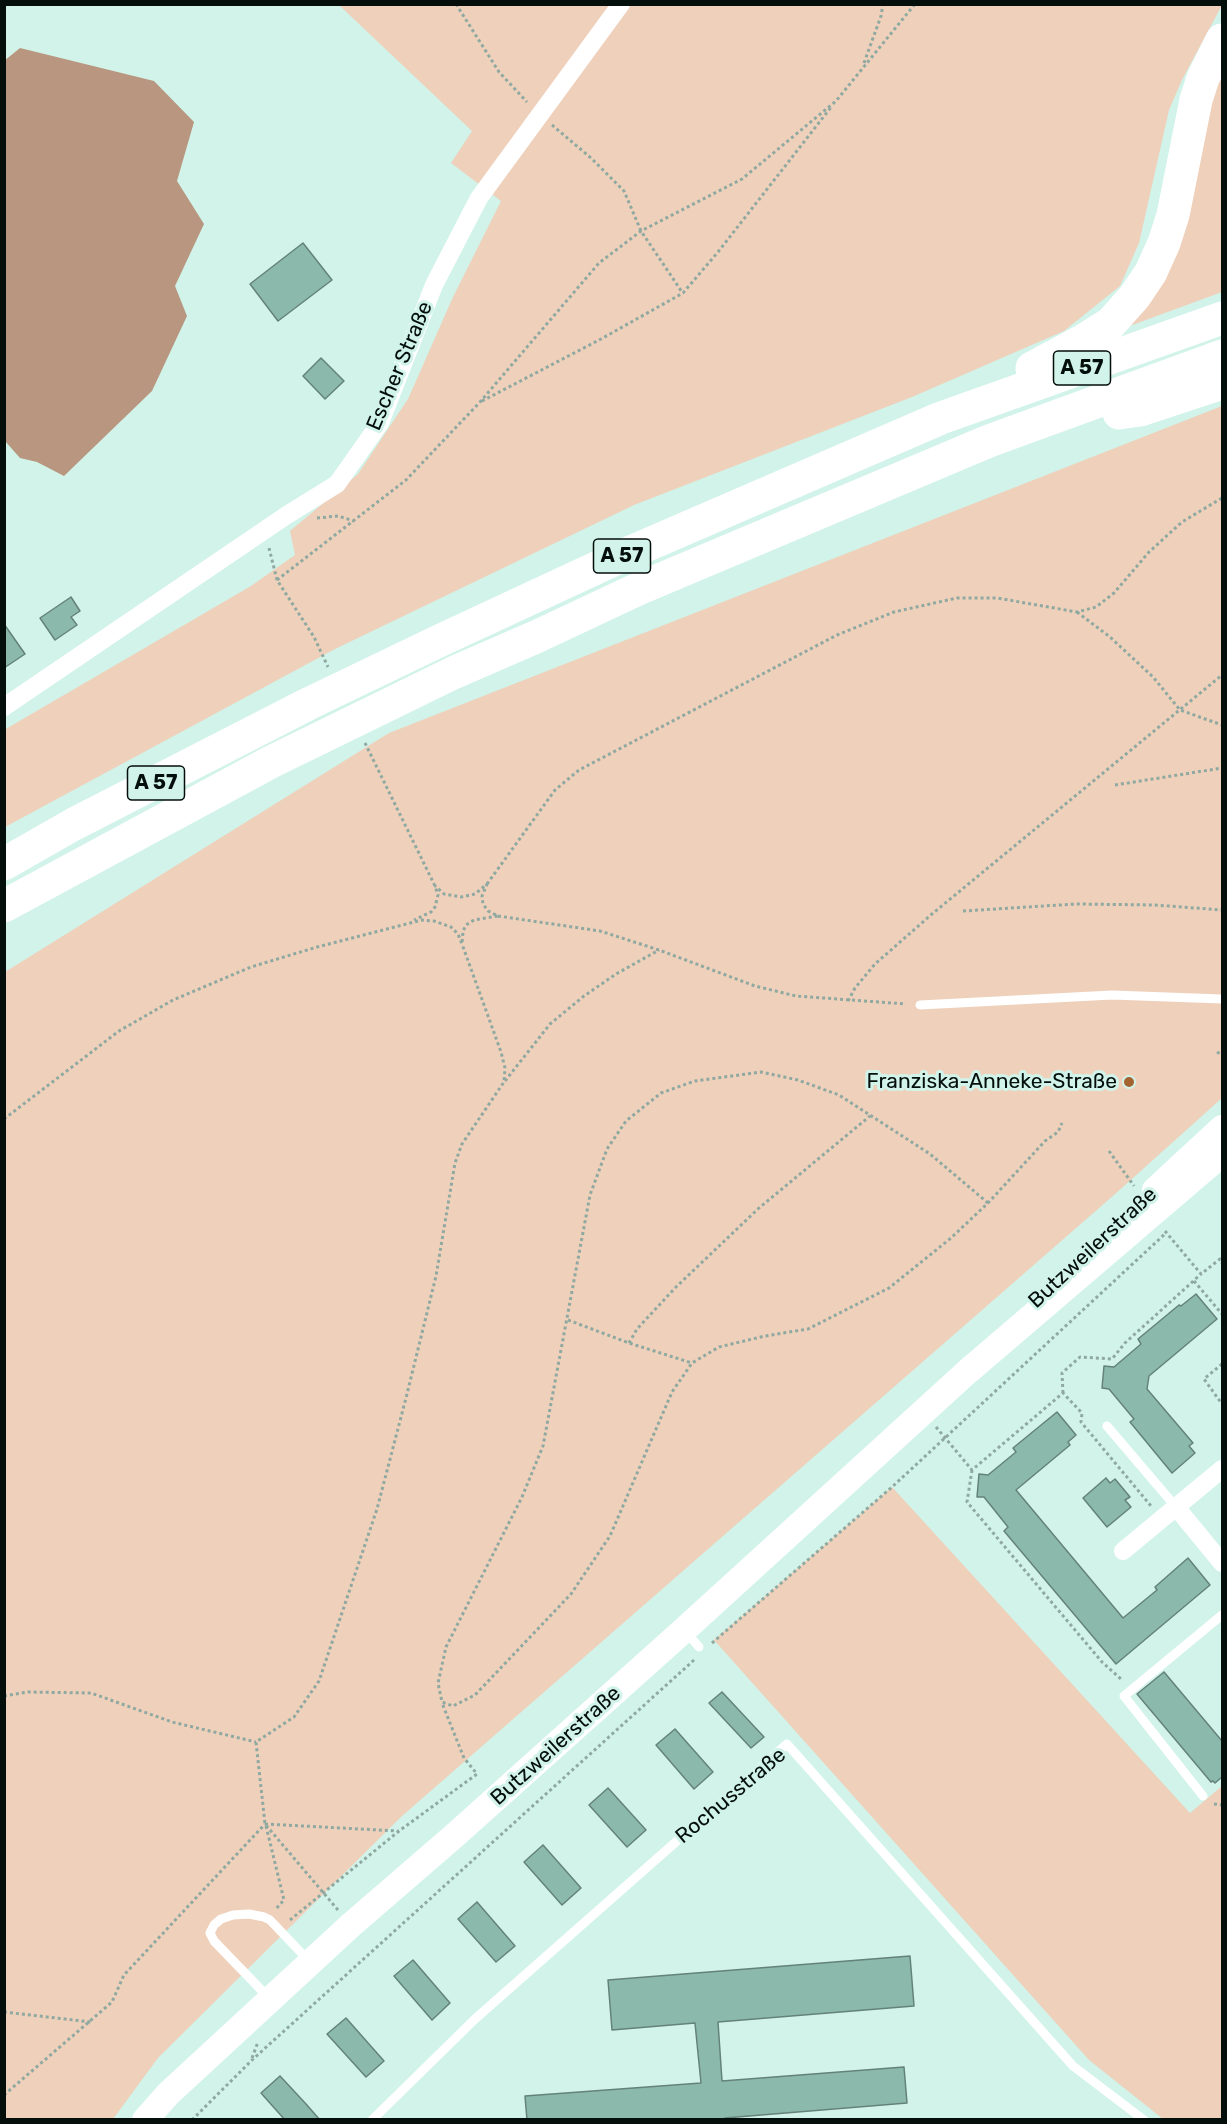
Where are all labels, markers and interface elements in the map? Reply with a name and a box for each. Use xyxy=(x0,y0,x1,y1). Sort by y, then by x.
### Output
street label: Escher Straße xyxy=(362,298,438,434)
road number: A 57 xyxy=(1054,351,1110,385)
road number: A 57 xyxy=(594,539,650,573)
road number: A 57 xyxy=(128,766,184,800)
place label: Franziska-Anneke-Straße xyxy=(867,1069,1117,1095)
marker: Franziska-Anneke-Straße xyxy=(1122,1075,1136,1089)
street label: Butzweilerstraße xyxy=(1024,1182,1162,1314)
street label: Butzweilerstraße xyxy=(486,1681,626,1811)
street label: Rochusstraße xyxy=(671,1743,791,1849)

